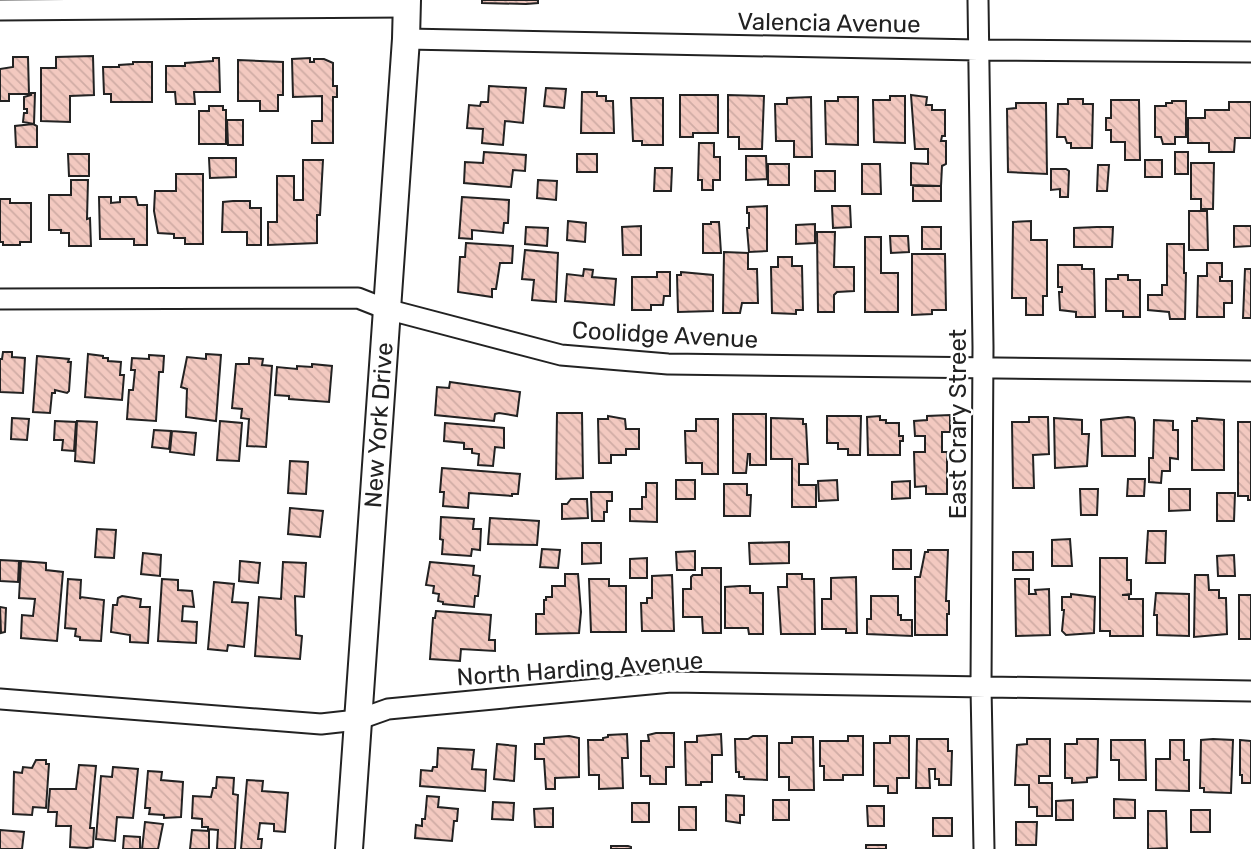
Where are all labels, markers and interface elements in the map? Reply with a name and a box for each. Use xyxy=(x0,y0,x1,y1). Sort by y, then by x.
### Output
street label: Valencia Avenue xyxy=(737,7,921,39)
street label: Coolidge Avenue xyxy=(571,316,759,354)
street label: East Crary Street xyxy=(944,329,972,519)
street label: New York Drive xyxy=(359,341,399,509)
street label: North Harding Avenue xyxy=(456,646,704,692)

